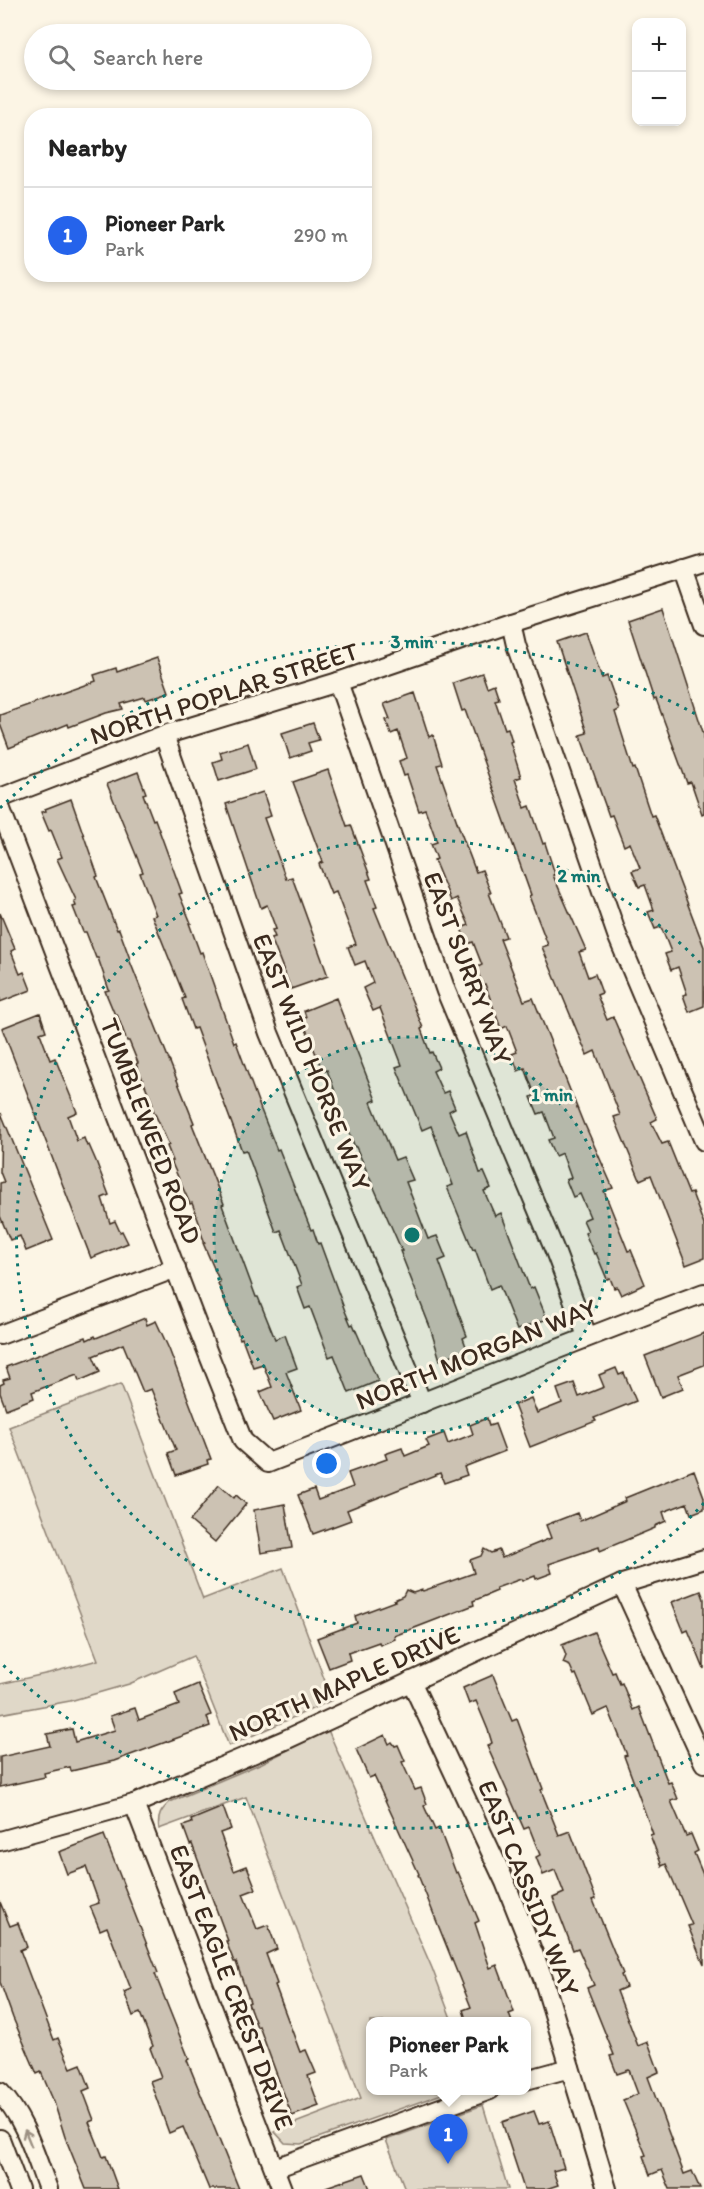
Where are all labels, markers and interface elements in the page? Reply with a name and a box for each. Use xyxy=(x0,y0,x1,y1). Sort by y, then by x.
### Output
map controls xyxy=(632,18,686,126)
button: + xyxy=(632,18,686,72)
search box xyxy=(24,24,372,90)
icon: search xyxy=(45,41,78,74)
text: Search here xyxy=(93,44,203,71)
button: − xyxy=(632,72,686,126)
text: Nearby xyxy=(48,131,127,163)
text: Pioneer Park xyxy=(105,210,225,237)
text: 1 xyxy=(63,223,72,247)
text: 290 m xyxy=(293,223,348,247)
text: Park xyxy=(105,237,144,261)
text: 3 min xyxy=(390,631,434,653)
street label: NORTH POPLAR STREET xyxy=(86,634,363,752)
text: 2 min xyxy=(558,865,601,887)
street label: EAST SURRY WAY xyxy=(417,867,520,1069)
street label: EAST WILD HORSE WAY xyxy=(246,929,378,1196)
street label: TUMBLEWEED ROAD xyxy=(93,1014,209,1248)
text: 1 min xyxy=(531,1084,573,1106)
centre of rings xyxy=(402,1225,422,1245)
street label: NORTH MORGAN WAY xyxy=(351,1291,601,1417)
your location xyxy=(312,1449,341,1478)
street label: NORTH MAPLE DRIVE xyxy=(224,1618,464,1748)
street label: EAST CASSIDY WAY xyxy=(471,1775,587,2001)
street label: EAST EAGLE CREST DRIVE xyxy=(163,1840,301,2134)
popup xyxy=(366,2017,531,2095)
text: Pioneer Park xyxy=(389,2031,508,2058)
text: Park xyxy=(389,2058,428,2082)
pin: 1 xyxy=(428,2114,468,2164)
one-way arrow xyxy=(22,2130,33,2148)

